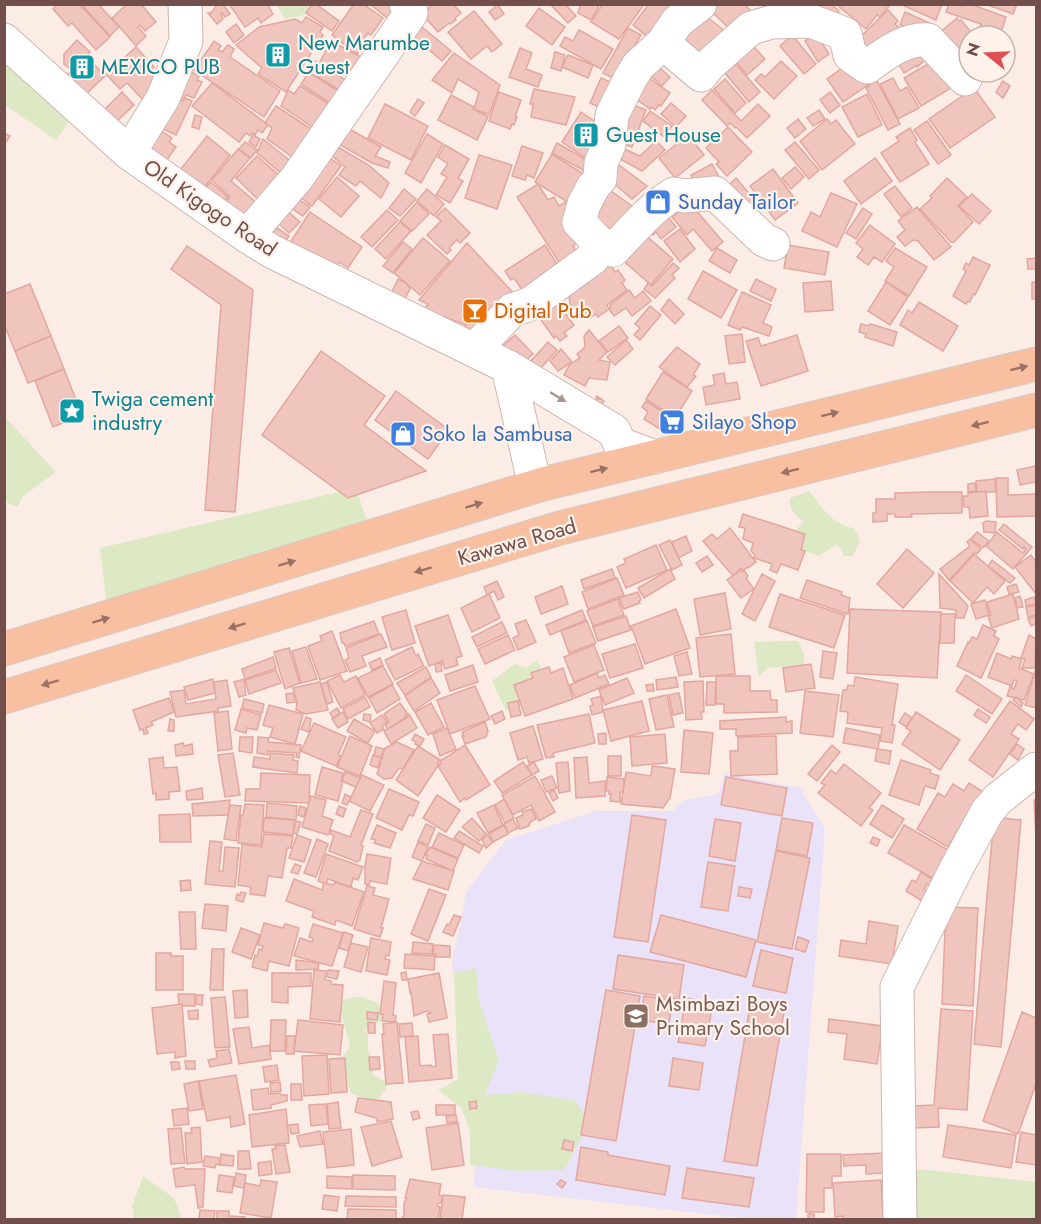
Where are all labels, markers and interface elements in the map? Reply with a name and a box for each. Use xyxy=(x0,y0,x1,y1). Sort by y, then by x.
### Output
north arrow xyxy=(957,24,1017,84)
place label: New Marumbe Guest xyxy=(298,28,430,82)
building icon: New Marumbe Guest xyxy=(263,40,293,70)
text: N xyxy=(960,40,986,59)
building icon: MEXICO PUB xyxy=(67,52,97,82)
place label: MEXICO PUB xyxy=(101,52,220,82)
building icon: Guest House xyxy=(571,120,601,150)
place label: Guest House xyxy=(606,120,721,150)
street label: Old Kigogo Road xyxy=(137,152,283,264)
shop icon: Sunday Tailor xyxy=(643,187,673,217)
place label: Sunday Tailor xyxy=(678,187,797,217)
bar icon: Digital Pub xyxy=(460,296,490,326)
place label: Digital Pub xyxy=(494,296,592,326)
one-way arrow xyxy=(1010,362,1028,372)
place label: Twiga cement industry xyxy=(92,384,213,438)
one-way arrow xyxy=(550,392,566,403)
place icon: Twiga cement industry xyxy=(57,396,87,426)
supermarket icon: Silayo Shop xyxy=(657,407,687,437)
place label: Silayo Shop xyxy=(692,407,796,437)
one-way arrow xyxy=(821,409,839,419)
shop icon: Soko la Sambusa xyxy=(388,419,418,449)
place label: Soko la Sambusa xyxy=(422,419,572,449)
one-way arrow xyxy=(971,420,989,430)
one-way arrow xyxy=(590,465,609,475)
one-way arrow xyxy=(781,467,800,477)
one-way arrow xyxy=(465,500,483,510)
street label: Kawawa Road xyxy=(454,511,580,573)
one-way arrow xyxy=(278,557,296,567)
one-way arrow xyxy=(414,566,432,575)
one-way arrow xyxy=(92,615,110,624)
one-way arrow xyxy=(228,622,246,631)
one-way arrow xyxy=(41,679,59,688)
place label: Msimbazi Boys Primary School xyxy=(656,989,790,1043)
school or university icon: Msimbazi Boys Primary School xyxy=(621,1001,651,1031)

